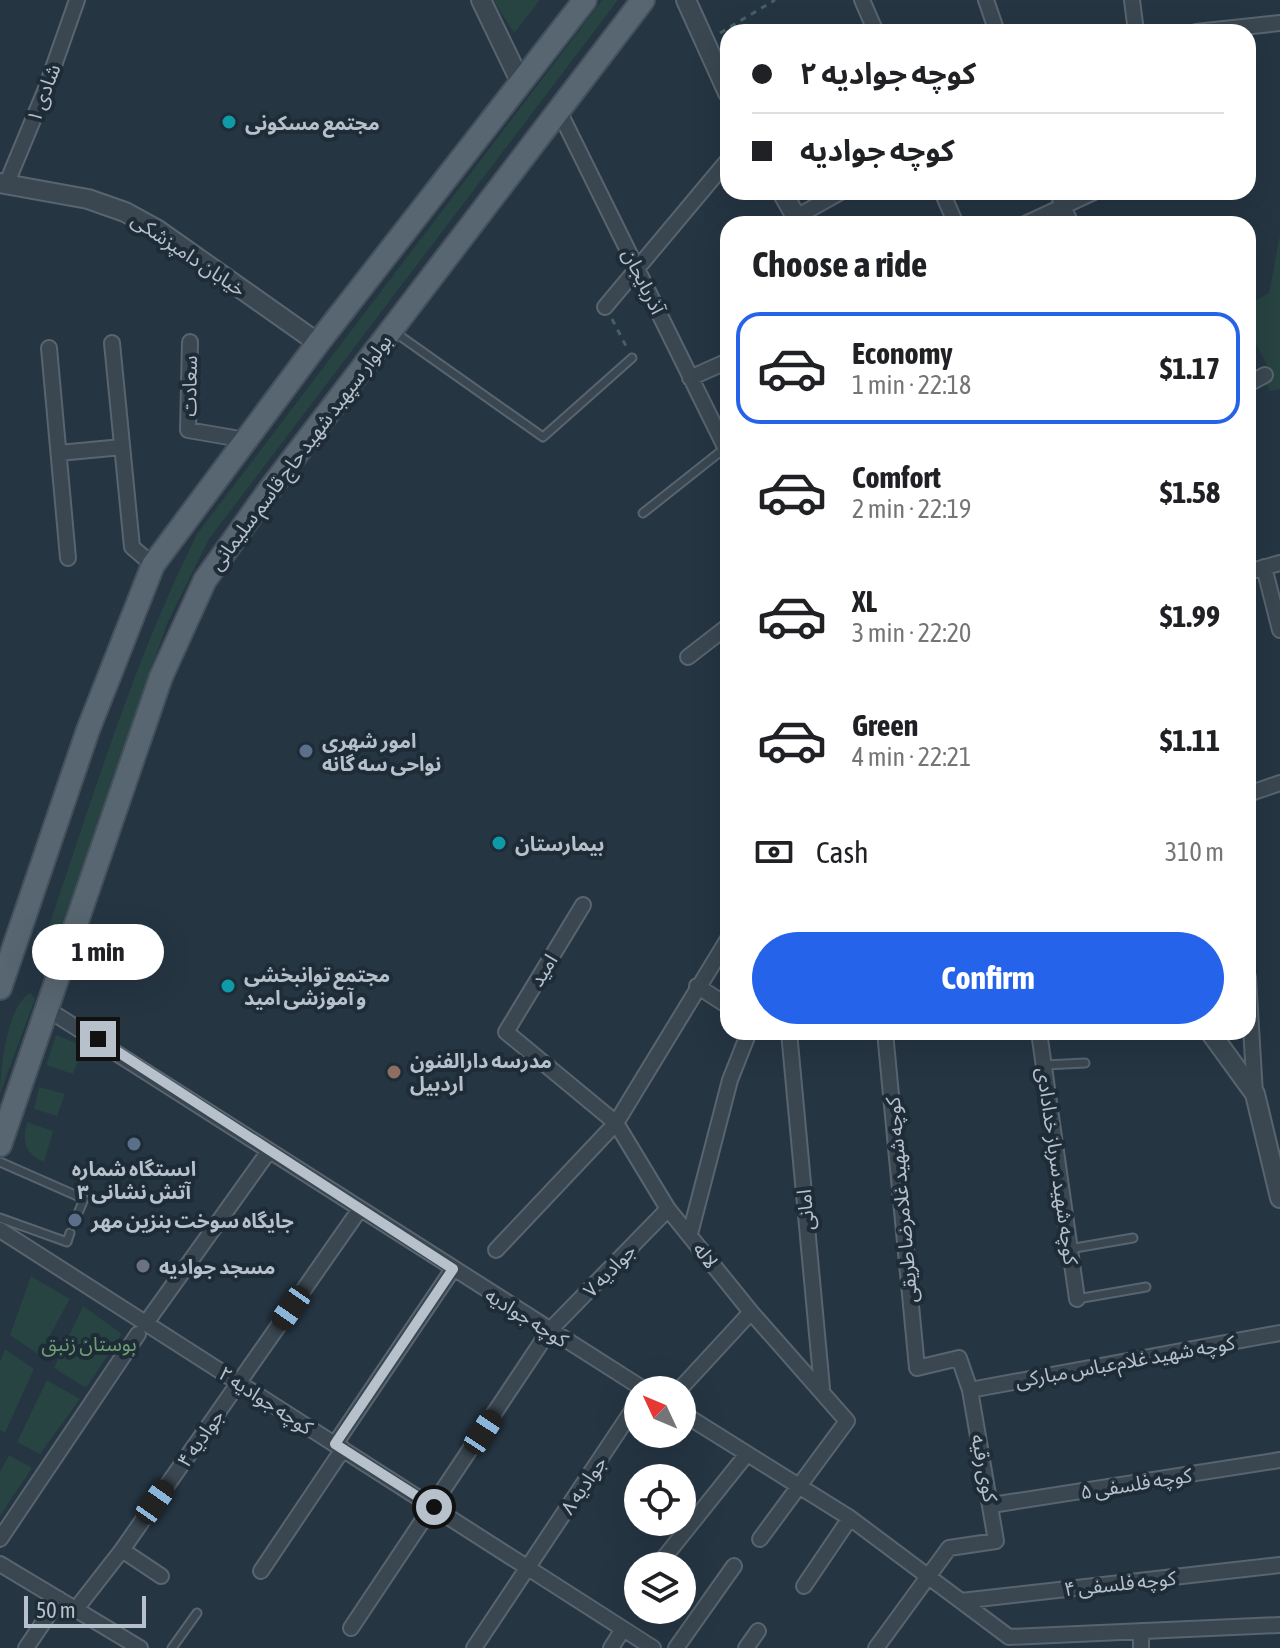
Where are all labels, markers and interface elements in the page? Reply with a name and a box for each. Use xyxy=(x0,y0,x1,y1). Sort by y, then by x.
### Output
text: کوچه جوادیه ۲ xyxy=(800,56,976,90)
street label: شادی ۱ xyxy=(21,61,65,126)
place label: مجتمع مسکونی xyxy=(245,111,380,138)
marker: مجتمع مسکونی xyxy=(220,113,238,131)
text: کوچه جوادیه xyxy=(800,133,955,167)
street label: خیابان دامپزشکی xyxy=(126,207,250,302)
text: Choose a ride xyxy=(752,243,927,285)
street label: آذربایجان xyxy=(617,244,670,319)
street label: بولوار سپهبد شهید حاج قاسم سلیمانی xyxy=(204,330,399,577)
icon: car xyxy=(756,332,828,404)
text: Economy xyxy=(852,336,953,370)
text: $1.17 xyxy=(1160,351,1220,385)
street label: سعادت xyxy=(177,355,201,417)
text: 1 min · 22:18 xyxy=(852,370,971,400)
icon: car xyxy=(756,456,828,528)
text: Comfort xyxy=(852,460,941,494)
text: $1.58 xyxy=(1160,475,1220,509)
text: 2 min · 22:19 xyxy=(852,494,971,524)
icon: car xyxy=(756,580,828,652)
text: XL xyxy=(852,584,877,618)
text: $1.99 xyxy=(1160,599,1220,633)
text: 3 min · 22:20 xyxy=(852,618,971,648)
icon: car xyxy=(756,704,828,776)
text: Green xyxy=(852,708,918,742)
text: $1.11 xyxy=(1160,723,1220,757)
place label: امور شهری نواحی سه گانه xyxy=(322,729,441,776)
marker: امور شهری نواحی سه گانه xyxy=(297,742,315,760)
text: 4 min · 22:21 xyxy=(852,742,971,772)
icon: cash xyxy=(752,830,796,874)
place label: بیمارستان xyxy=(515,832,604,856)
marker: بیمارستان xyxy=(490,834,508,852)
text: Cash xyxy=(816,835,869,869)
text: 310 m xyxy=(1165,837,1224,867)
callout: 1 min xyxy=(32,923,164,979)
button: Confirm xyxy=(752,932,1224,1024)
text: 1 min xyxy=(71,937,125,967)
street label: امید xyxy=(524,950,562,990)
place label: مجتمع توانبخشی و آموزشی امید xyxy=(244,963,390,1010)
marker: مجتمع توانبخشی و آموزشی امید xyxy=(219,977,237,995)
route end xyxy=(80,1021,116,1057)
place label: مدرسه دارالفنون اردبیل xyxy=(410,1049,552,1096)
marker: مدرسه دارالفنون اردبیل xyxy=(385,1063,403,1081)
street label: کوچه شهید سرباز خدادادی xyxy=(1031,1066,1083,1267)
street label: کوچه شهید غلامرضا طریقی xyxy=(880,1095,924,1304)
marker: ایستگاه شماره ۳ آتش نشانی xyxy=(125,1135,143,1153)
place label: ایستگاه شماره ۳ آتش نشانی xyxy=(72,1157,196,1204)
street label: امانی xyxy=(792,1188,819,1232)
place label: جایگاه سوخت بنزین مهر xyxy=(90,1209,294,1233)
marker: جایگاه سوخت بنزین مهر xyxy=(66,1211,84,1229)
street label: لاله xyxy=(689,1237,723,1273)
street label: جوادیه ۷ xyxy=(578,1238,641,1302)
place label: مسجد جوادیه xyxy=(159,1255,275,1279)
marker: مسجد جوادیه xyxy=(134,1257,152,1275)
car xyxy=(267,1281,315,1335)
street label: کوچه جوادیه xyxy=(480,1283,573,1354)
street label: کوچه شهید غلام‌عباس مبارکی xyxy=(1013,1330,1238,1396)
park label: بوستان زنبق xyxy=(41,1332,137,1357)
street label: کوچه جوادیه ۲ xyxy=(214,1361,318,1441)
north arrow xyxy=(624,1376,696,1448)
map controls xyxy=(624,1376,696,1624)
street label: جوادیه ۴ xyxy=(172,1405,229,1472)
car xyxy=(460,1405,506,1459)
street label: کوی رقیه xyxy=(966,1432,1003,1505)
street label: جوادیه ۸ xyxy=(555,1451,612,1519)
street label: کوچه فلسفی ۵ xyxy=(1079,1463,1195,1505)
button: locate xyxy=(624,1464,696,1536)
car xyxy=(131,1475,179,1529)
route start xyxy=(416,1489,452,1525)
button: layers xyxy=(624,1552,696,1624)
street label: کوچه فلسفی ۴ xyxy=(1063,1566,1178,1602)
scale bar xyxy=(24,1592,146,1628)
text: 50 m xyxy=(36,1597,76,1623)

